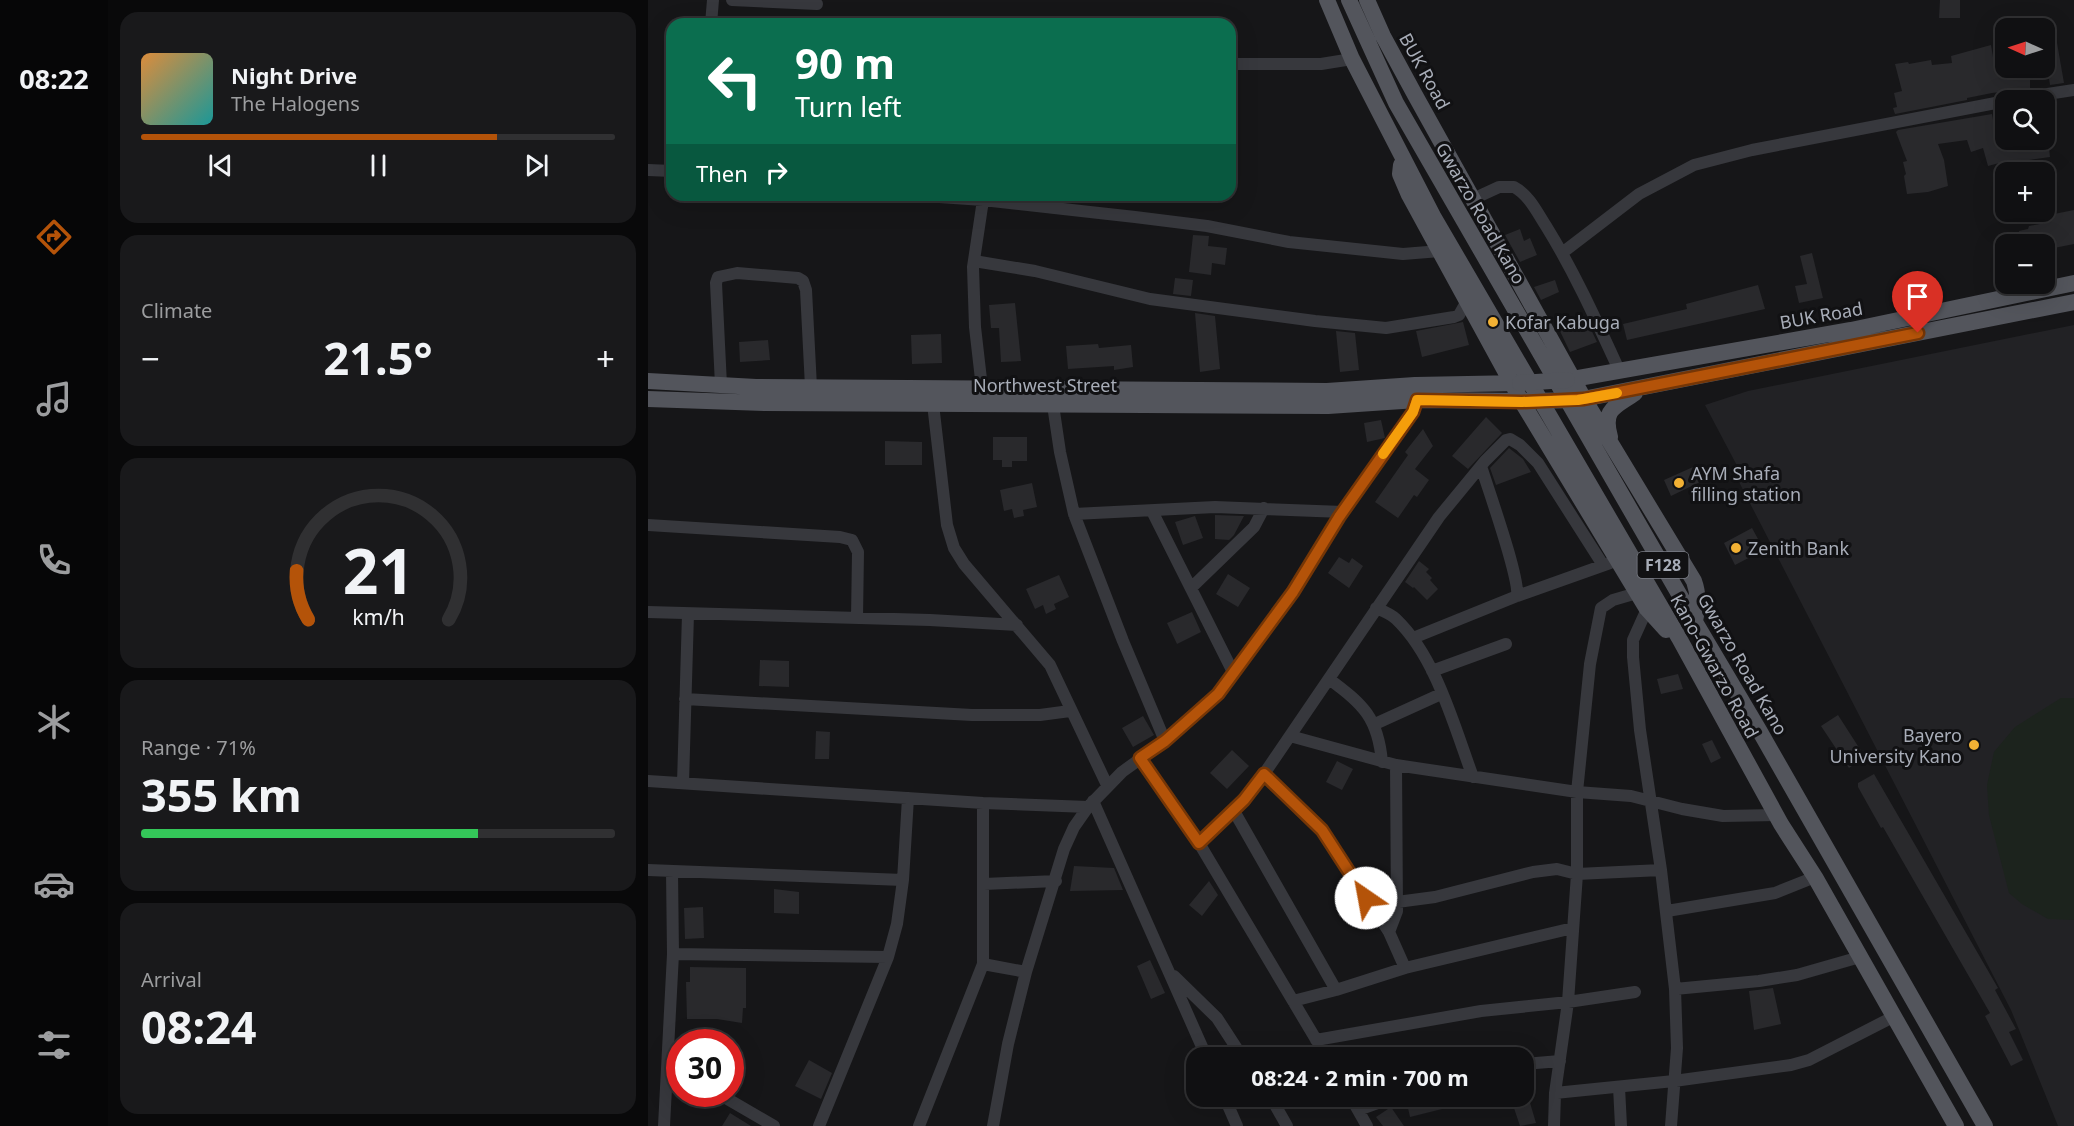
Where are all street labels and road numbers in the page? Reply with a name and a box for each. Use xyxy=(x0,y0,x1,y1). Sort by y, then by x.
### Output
street label: BUK Road xyxy=(1394,28,1456,114)
street label: Gwarzo Road Kano xyxy=(1431,138,1531,288)
street label: BUK Road xyxy=(1778,296,1864,334)
street label: Northwest Street xyxy=(973,373,1117,397)
road number: F128 xyxy=(1638,552,1688,578)
street label: Gwarzo Road Kano xyxy=(1693,589,1793,739)
street label: Kano-Gwarzo Road xyxy=(1665,590,1765,742)

